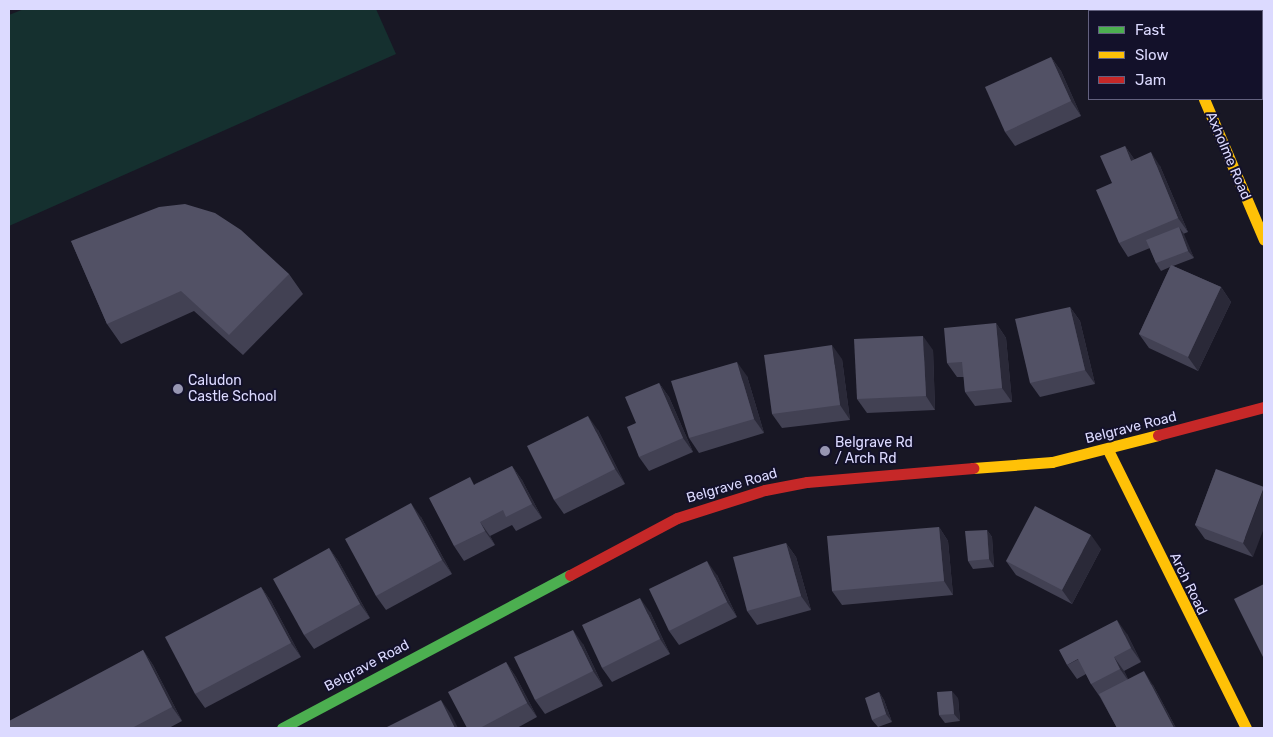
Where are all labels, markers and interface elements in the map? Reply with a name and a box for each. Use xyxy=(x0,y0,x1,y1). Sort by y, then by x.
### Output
legend xyxy=(1088,10,1263,100)
text: Fast xyxy=(1135,21,1165,39)
text: Slow xyxy=(1135,46,1168,64)
text: Jam xyxy=(1135,71,1166,89)
street label: Axholme Road xyxy=(1202,110,1254,202)
place label: Caludon Castle School xyxy=(188,373,277,406)
marker: Caludon Castle School xyxy=(172,383,184,395)
street label: Belgrave Road xyxy=(1084,409,1178,447)
place label: Belgrave Rd / Arch Rd xyxy=(835,435,913,468)
marker: Belgrave Rd / Arch Rd xyxy=(819,445,831,457)
street label: Belgrave Road xyxy=(685,465,779,507)
street label: Arch Road xyxy=(1166,550,1210,618)
street label: Belgrave Road xyxy=(322,637,412,695)

